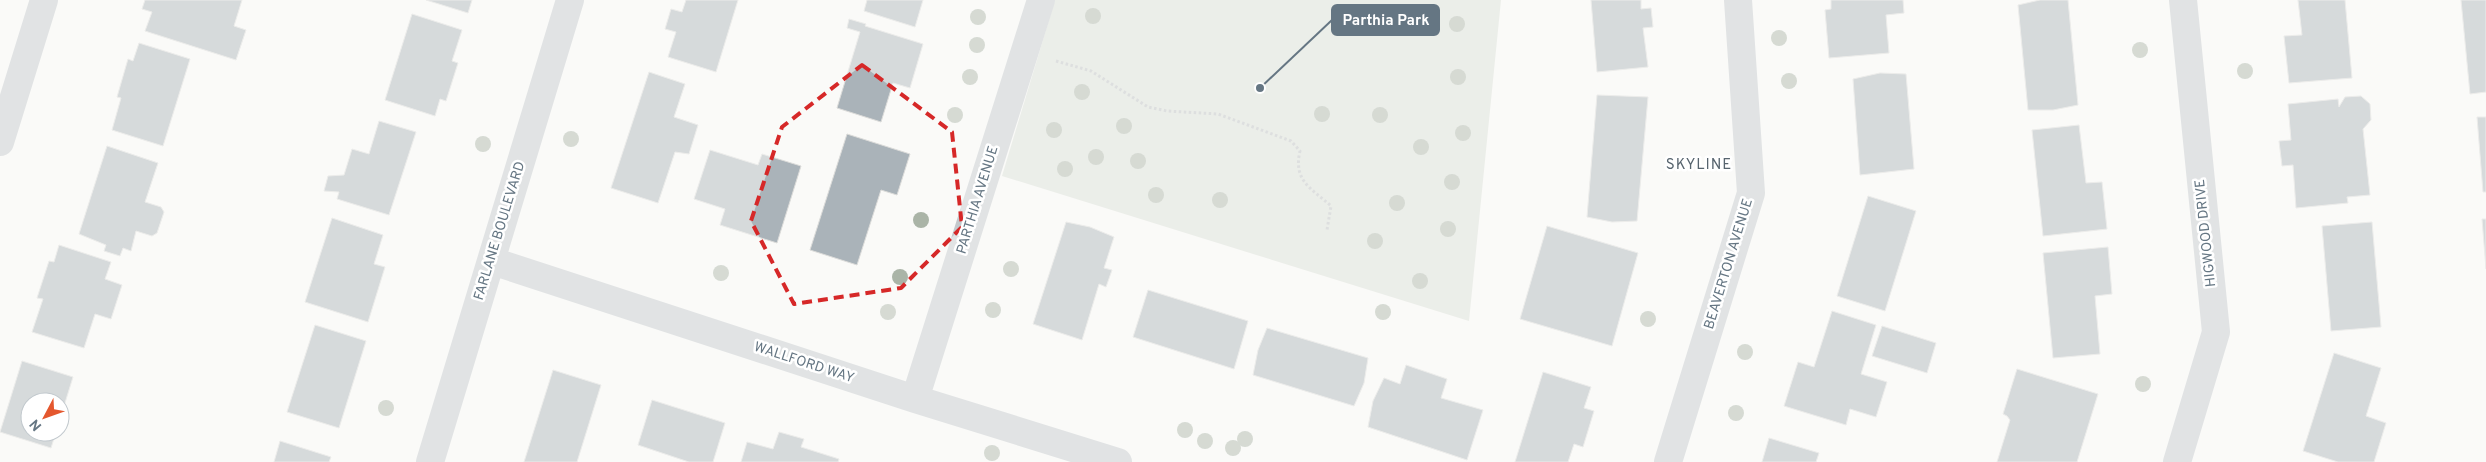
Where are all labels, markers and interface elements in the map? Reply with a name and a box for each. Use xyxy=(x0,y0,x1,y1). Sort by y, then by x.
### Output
callout: Parthia Park xyxy=(1332,5,1439,35)
text: Parthia Park xyxy=(1342,12,1430,31)
street label: PARTHIA AVENUE xyxy=(953,144,1003,256)
district label: SKYLINE xyxy=(1666,156,1732,175)
street label: FARLANE BOULEVARD xyxy=(471,160,529,302)
street label: HIGWOOD DRIVE xyxy=(2192,178,2220,288)
street label: BEAVERTON AVENUE xyxy=(1701,197,1757,331)
street label: WALLFORD WAY xyxy=(752,339,856,387)
north arrow xyxy=(20,392,70,442)
text: N xyxy=(27,415,46,434)

